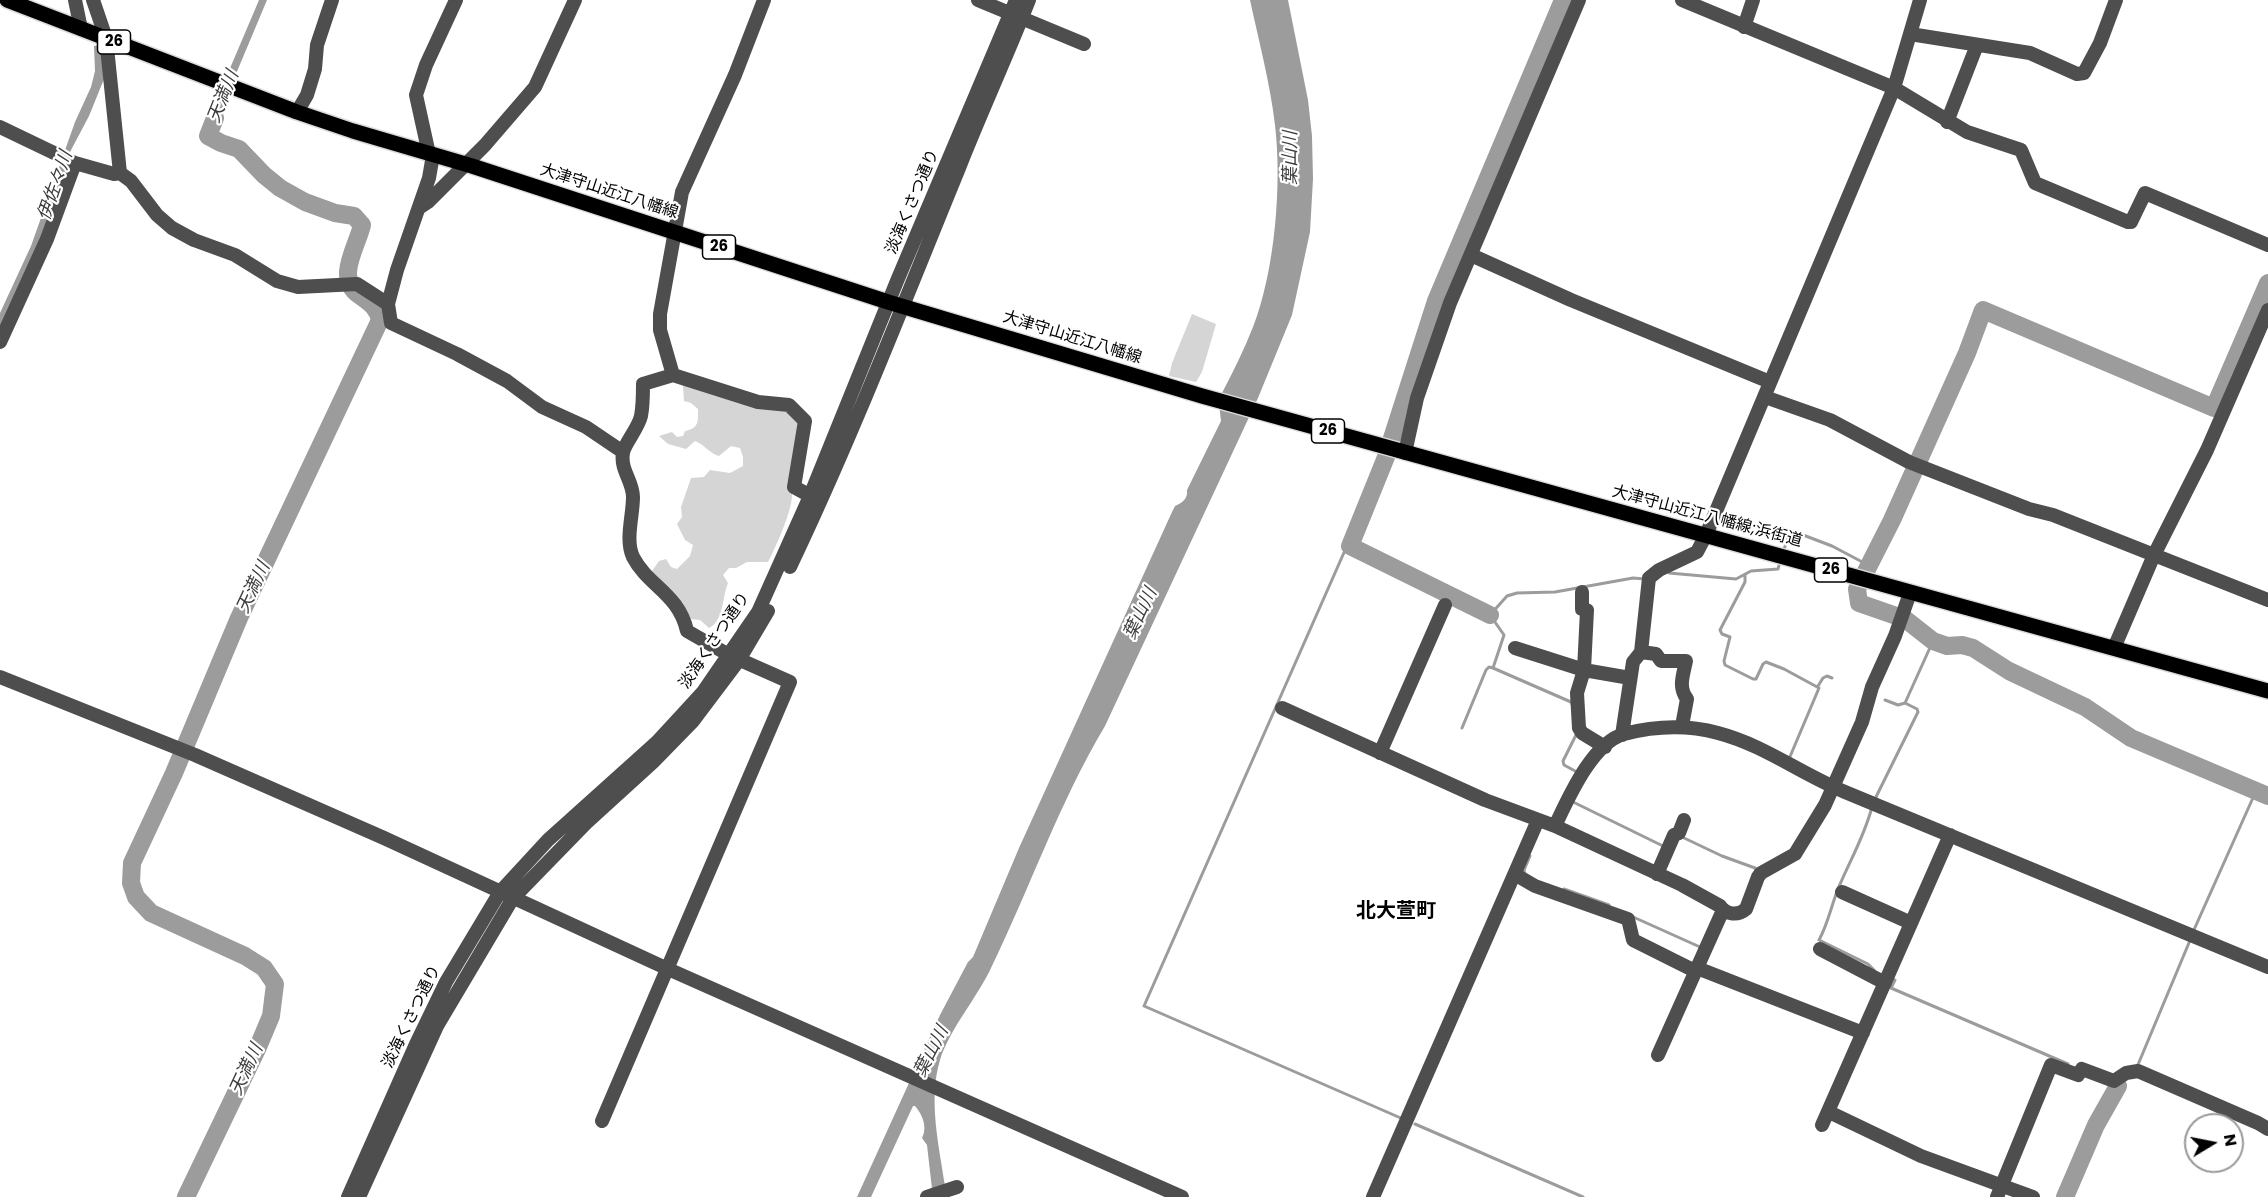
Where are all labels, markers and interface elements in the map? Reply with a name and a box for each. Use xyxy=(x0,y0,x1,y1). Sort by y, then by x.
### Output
road number: 26 xyxy=(98,30,130,54)
water label: 天満川 xyxy=(204,68,244,126)
water label: 葉山川 xyxy=(1280,131,1302,185)
street label: 淡海くさつ通り xyxy=(882,147,944,257)
water label: 伊佐々川 xyxy=(34,148,78,224)
street label: 大津守山近江八幡線 xyxy=(538,161,680,223)
road number: 26 xyxy=(702,235,736,259)
street label: 大津守山近江八幡線 xyxy=(1000,308,1144,368)
road number: 26 xyxy=(1312,419,1344,443)
street label: 大津守山近江八幡線;浜街道 xyxy=(1610,482,1804,552)
road number: 26 xyxy=(1814,558,1848,582)
water label: 天満川 xyxy=(233,559,275,617)
water label: 葉山川 xyxy=(1120,585,1162,643)
street label: 淡海くさつ通り xyxy=(676,589,754,693)
district label: 北大萱町 xyxy=(1356,900,1436,924)
street label: 淡海くさつ通り xyxy=(379,962,445,1072)
water label: 葉山川 xyxy=(910,1023,954,1081)
water label: 天満川 xyxy=(226,1041,268,1099)
north arrow xyxy=(2184,1113,2244,1173)
text: N xyxy=(2218,1132,2243,1148)

